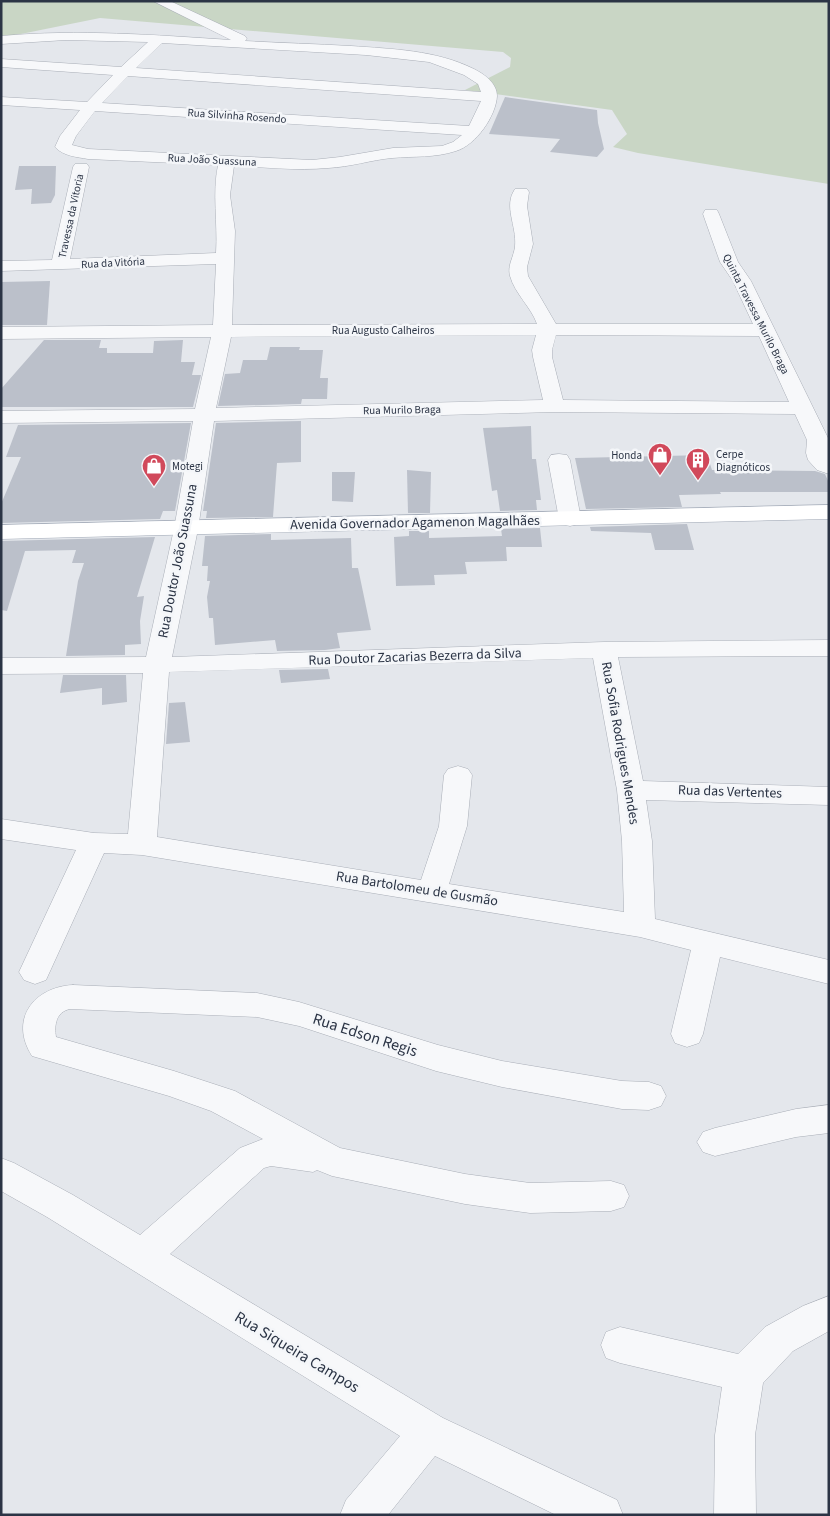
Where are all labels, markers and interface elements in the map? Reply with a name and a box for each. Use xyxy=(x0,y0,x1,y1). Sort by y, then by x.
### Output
street label: Rua Silvinha Rosendo xyxy=(187,105,287,127)
street label: Rua João Suassuna xyxy=(167,150,257,170)
street label: Travessa da Vitoria xyxy=(55,172,87,260)
street label: Quinta Travessa Murilo Braga xyxy=(719,251,793,377)
street label: Rua da Vitória xyxy=(81,254,145,272)
street label: Rua Augusto Calheiros xyxy=(332,323,435,338)
street label: Rua Murilo Braga xyxy=(363,402,441,418)
shop icon: Honda xyxy=(647,442,673,476)
building icon: Cerpe Diagnóticos xyxy=(685,447,711,481)
place label: Cerpe Diagnóticos xyxy=(716,447,770,475)
place label: Honda xyxy=(611,448,642,463)
shop icon: Motegi xyxy=(141,453,167,487)
place label: Motegi xyxy=(172,459,203,474)
street label: Rua Doutor João Suassuna xyxy=(153,482,203,640)
street label: Avenida Governador Agamenon Magalhães xyxy=(290,511,540,535)
street label: Rua Doutor Zacarias Bezerra da Silva xyxy=(308,643,522,671)
street label: Rua Sofia Rodrigues Mendes xyxy=(596,660,644,826)
street label: Rua das Vertentes xyxy=(678,780,783,804)
street label: Rua Bartolomeu de Gusmão xyxy=(335,866,499,912)
street label: Rua Edson Regis xyxy=(310,1008,420,1062)
street label: Rua Siqueira Campos xyxy=(230,1306,364,1398)

